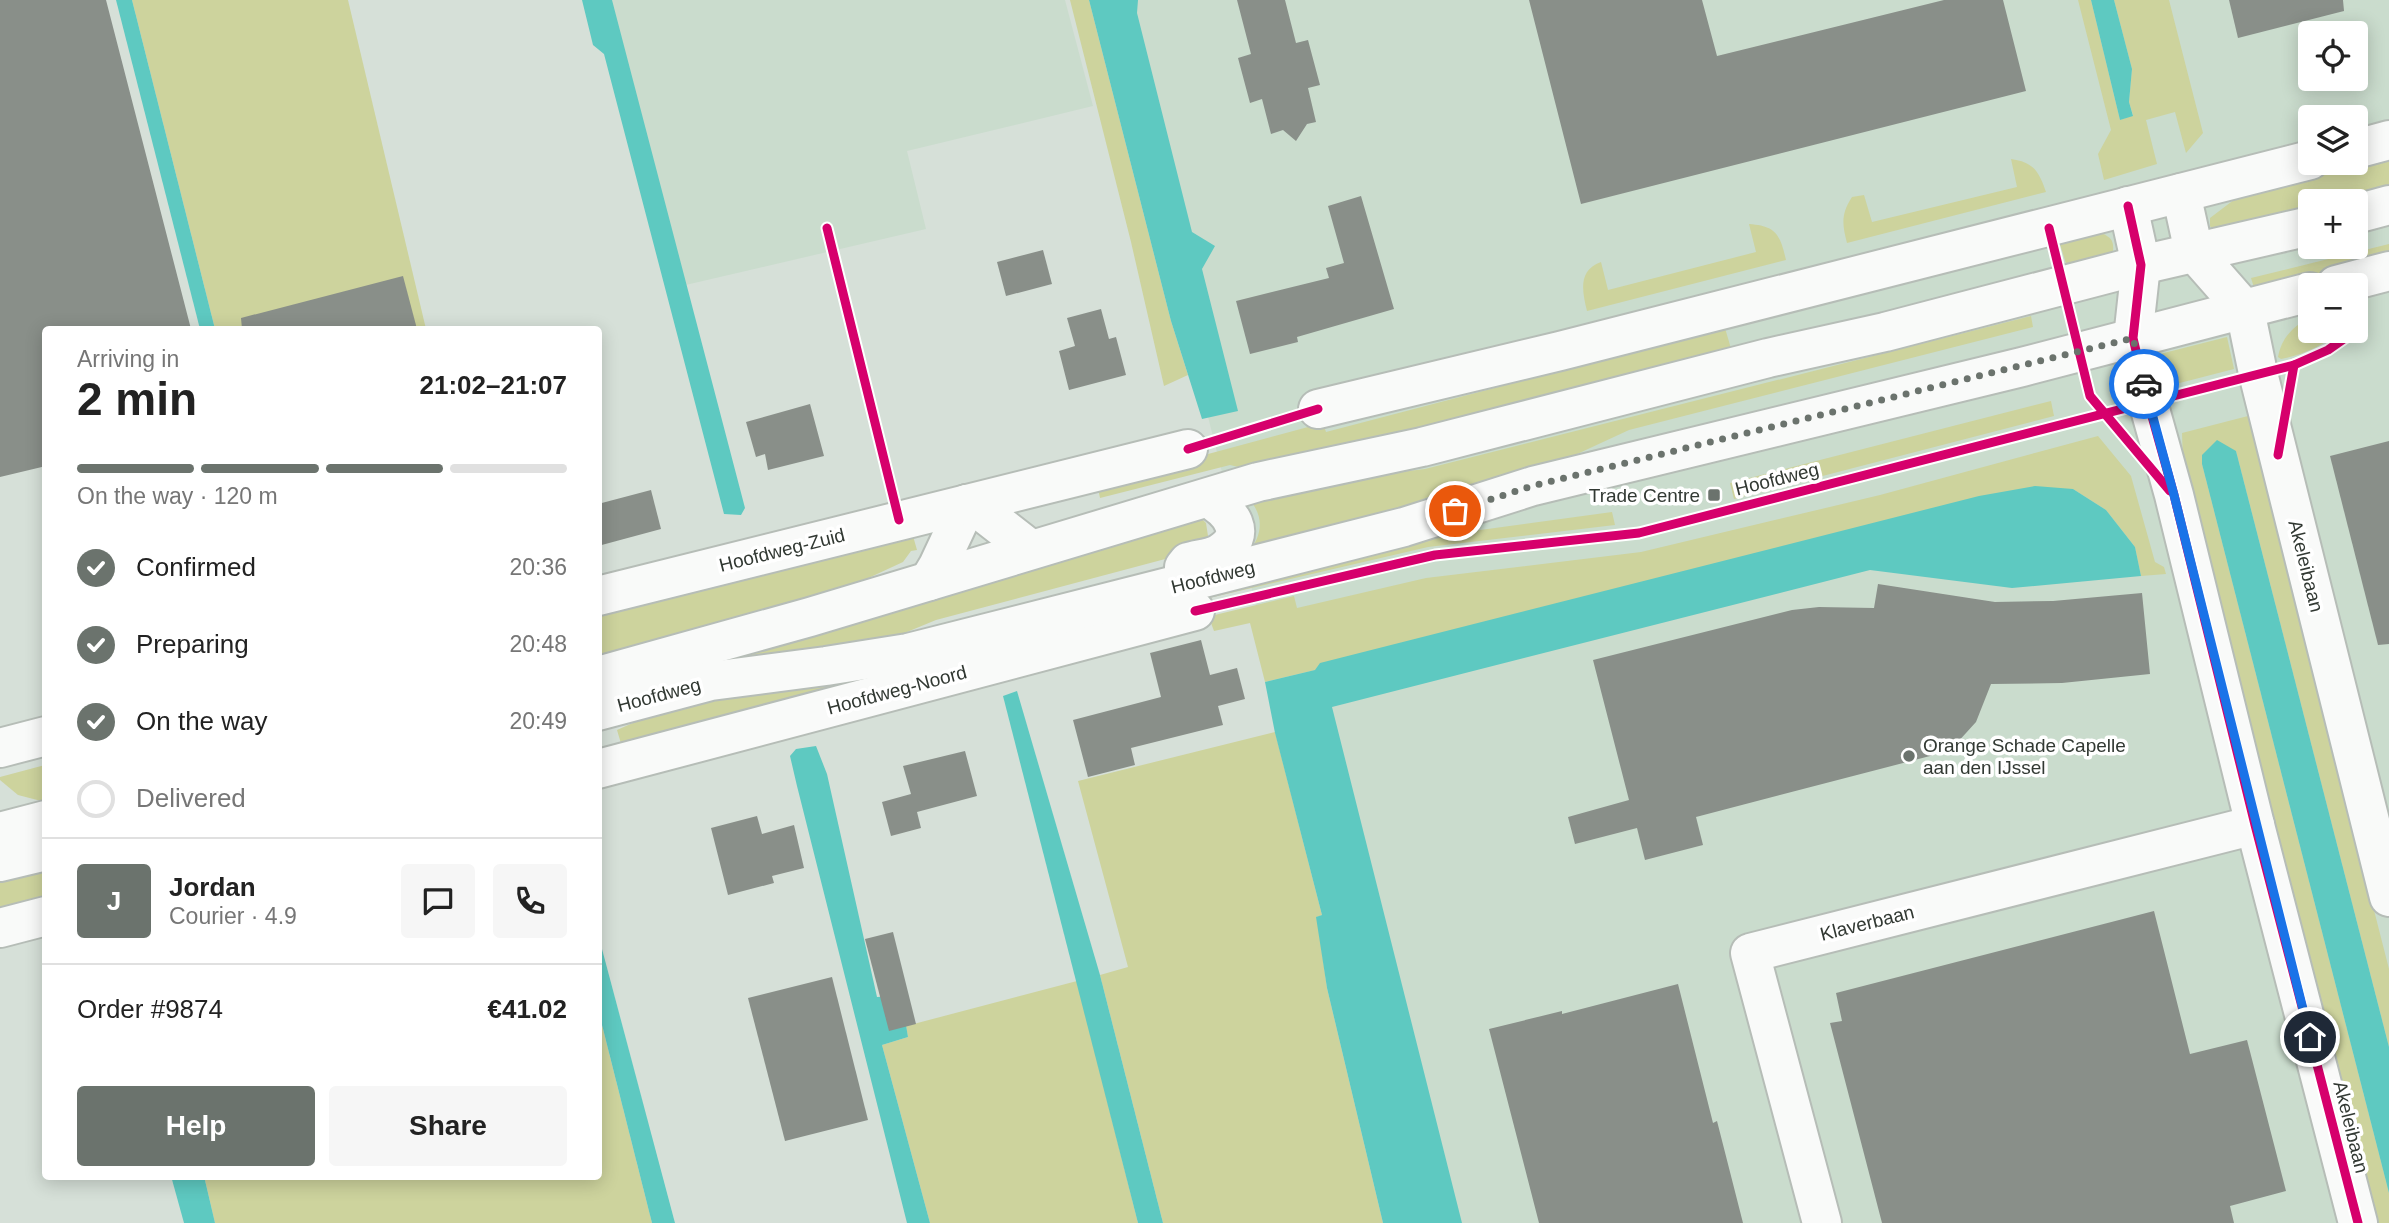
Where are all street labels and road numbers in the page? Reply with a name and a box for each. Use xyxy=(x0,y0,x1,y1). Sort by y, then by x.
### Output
street label: Hoofdweg xyxy=(1733,458,1821,500)
street label: Akeleibaan xyxy=(2284,518,2328,614)
street label: Hoofdweg-Zuid xyxy=(717,524,847,576)
street label: Hoofdweg xyxy=(1169,556,1257,598)
street label: Hoofdweg-Noord xyxy=(825,661,969,719)
street label: Hoofdweg xyxy=(615,674,703,716)
street label: Klaverbaan xyxy=(1818,901,1916,945)
street label: Akeleibaan xyxy=(2329,1079,2373,1175)

